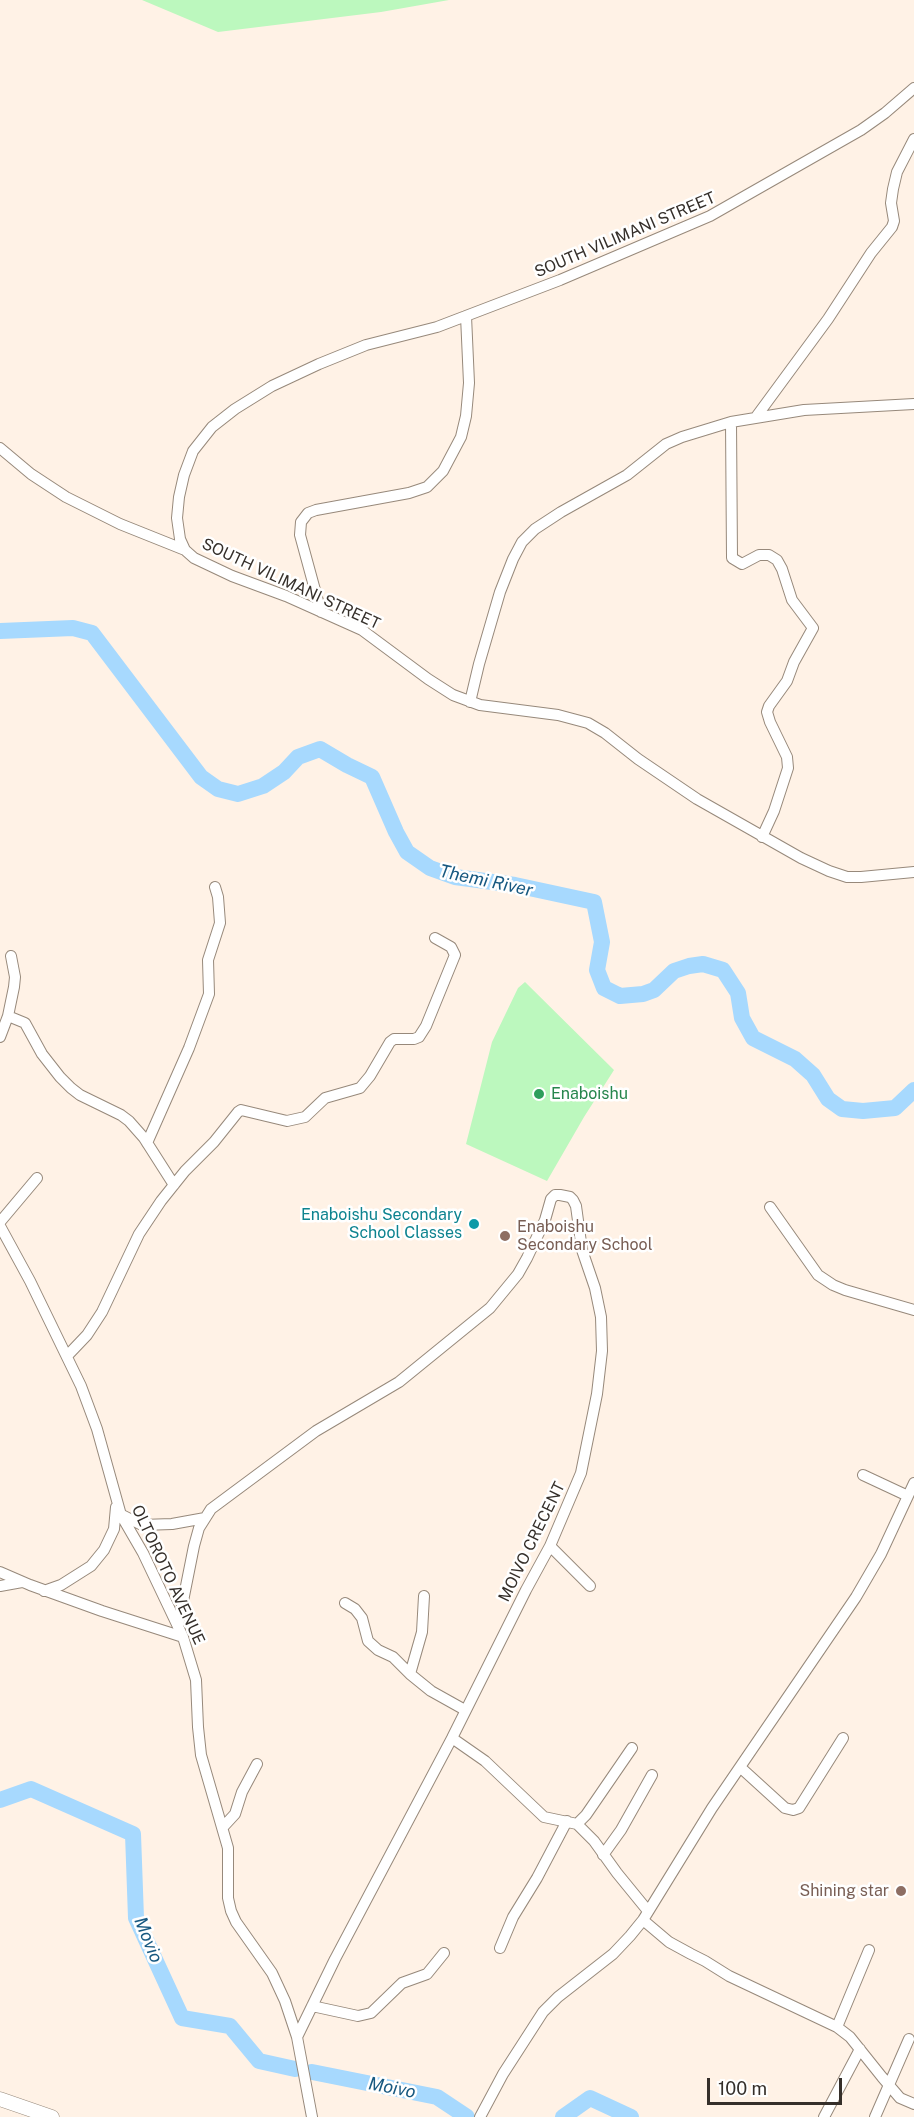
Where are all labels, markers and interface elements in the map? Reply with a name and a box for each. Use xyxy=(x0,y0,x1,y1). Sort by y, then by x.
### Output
street label: SOUTH VILIMANI STREET xyxy=(532,188,718,282)
street label: SOUTH VILIMANI STREET xyxy=(199,534,383,634)
water label: Themi River xyxy=(437,861,535,901)
place label: Enaboishu xyxy=(551,1084,628,1104)
marker: Enaboishu xyxy=(532,1087,546,1101)
place label: Enaboishu Secondary School Classes xyxy=(301,1205,462,1243)
marker: Enaboishu Secondary School Classes xyxy=(467,1217,481,1231)
place label: Enaboishu Secondary School xyxy=(517,1217,652,1255)
marker: Enaboishu Secondary School xyxy=(498,1229,512,1243)
street label: MOIVO CRECENT xyxy=(495,1479,569,1605)
street label: OLTOROTO AVENUE xyxy=(127,1502,209,1648)
place label: Shining star xyxy=(799,1881,889,1901)
marker: Shining star xyxy=(894,1884,908,1898)
water label: Movio xyxy=(129,1914,167,1966)
scale bar xyxy=(710,2066,845,2104)
water label: Moivo xyxy=(367,2073,417,2103)
text: 100 m xyxy=(718,2078,767,2099)

